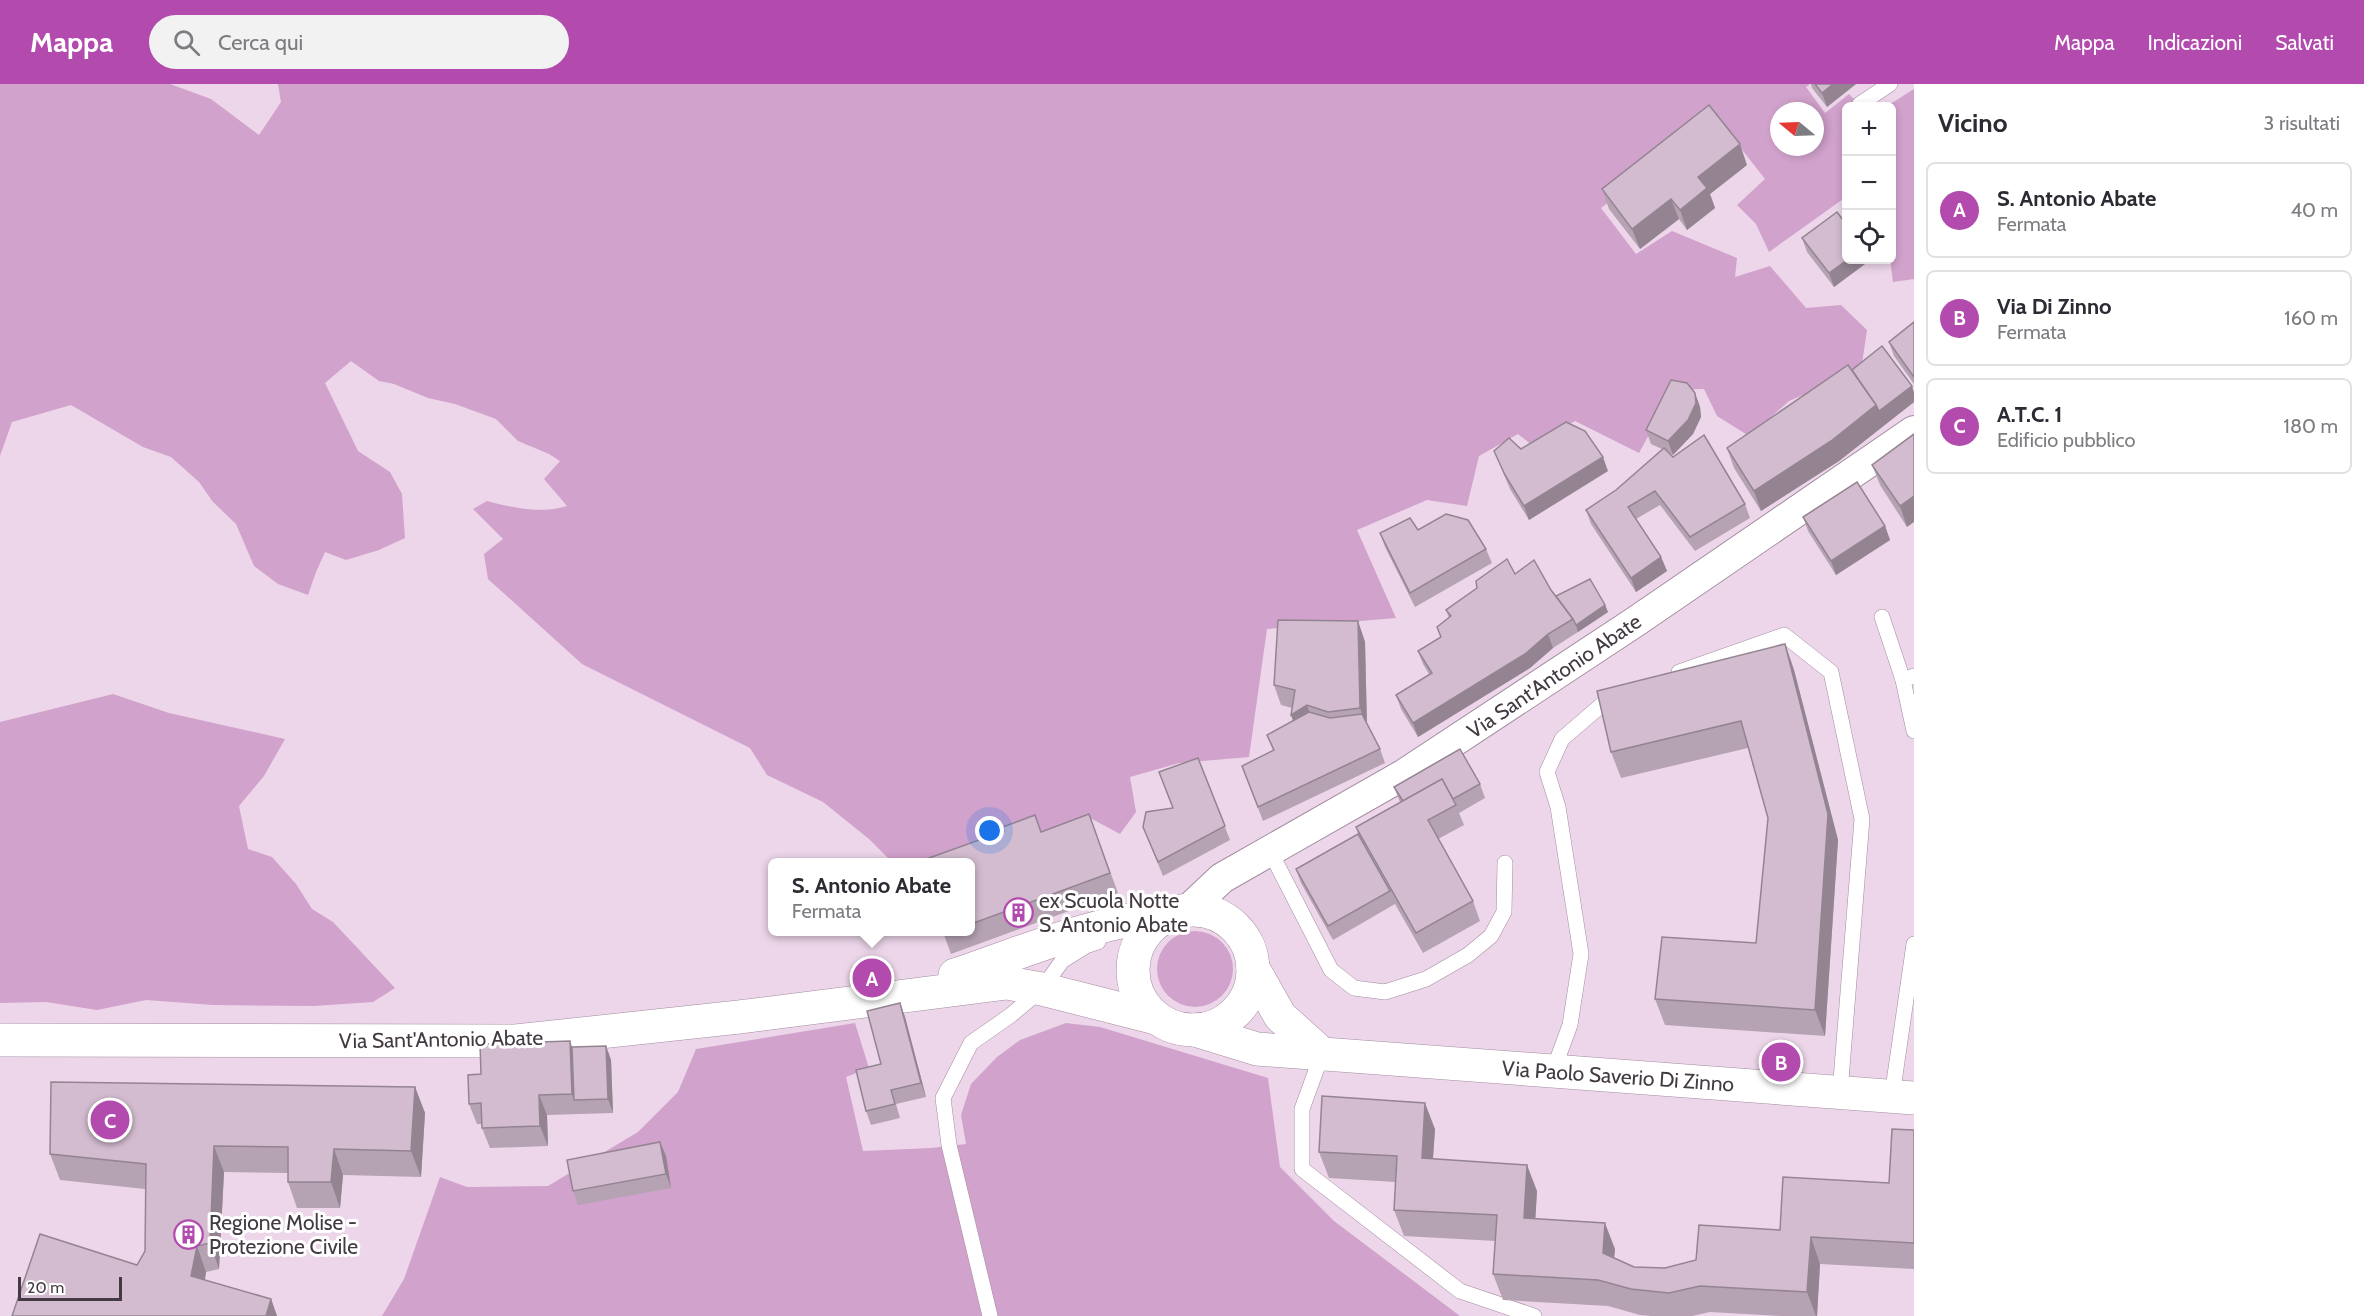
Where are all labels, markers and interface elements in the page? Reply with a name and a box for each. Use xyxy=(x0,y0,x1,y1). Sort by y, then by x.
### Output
search box xyxy=(149,15,569,69)
text: Mappa xyxy=(30,25,113,59)
icon: search xyxy=(170,26,203,59)
text: Cerca qui xyxy=(218,29,303,56)
text: Mappa xyxy=(2054,30,2115,55)
text: Indicazioni xyxy=(2148,30,2242,55)
text: Salvati xyxy=(2275,30,2334,55)
north arrow xyxy=(1770,102,1824,156)
map controls xyxy=(1842,102,1896,264)
button: + xyxy=(1842,102,1896,156)
text: Vicino xyxy=(1938,107,2007,139)
text: 3 risultati xyxy=(2264,111,2340,135)
button: − xyxy=(1842,156,1896,210)
text: S. Antonio Abate xyxy=(1997,185,2156,212)
text: A xyxy=(1953,198,1966,222)
text: 40 m xyxy=(2290,198,2338,222)
button: locate xyxy=(1842,210,1896,264)
text: Fermata xyxy=(1997,212,2066,236)
text: Via Di Zinno xyxy=(1997,293,2112,320)
text: B xyxy=(1953,306,1966,330)
text: 160 m xyxy=(2284,306,2338,330)
text: Fermata xyxy=(1997,320,2066,344)
text: A.T.C. 1 xyxy=(1997,401,2062,428)
text: C xyxy=(1953,414,1966,438)
text: 180 m xyxy=(2283,414,2338,438)
text: Edificio pubblico xyxy=(1997,428,2136,452)
street label: Via Sant'Antonio Abate xyxy=(1462,608,1646,744)
your location xyxy=(975,816,1004,845)
popup xyxy=(768,858,975,936)
text: S. Antonio Abate xyxy=(792,872,951,899)
place label: ex Scuola Notte S. Antonio Abate xyxy=(1039,888,1188,937)
building icon: ex Scuola Notte S. Antonio Abate xyxy=(1002,896,1034,928)
text: Fermata xyxy=(792,899,861,923)
pin: A xyxy=(852,956,892,1000)
street label: Via Sant'Antonio Abate xyxy=(339,1025,544,1053)
pin: B xyxy=(1762,1040,1800,1084)
street label: Via Paolo Saverio Di Zinno xyxy=(1501,1055,1735,1097)
pin: C xyxy=(90,1098,130,1142)
place label: Regione Molise - Protezione Civile xyxy=(209,1210,358,1259)
building icon: Regione Molise - Protezione Civile xyxy=(172,1218,204,1250)
scale bar xyxy=(18,1274,122,1302)
text: 20 m xyxy=(27,1278,64,1297)

